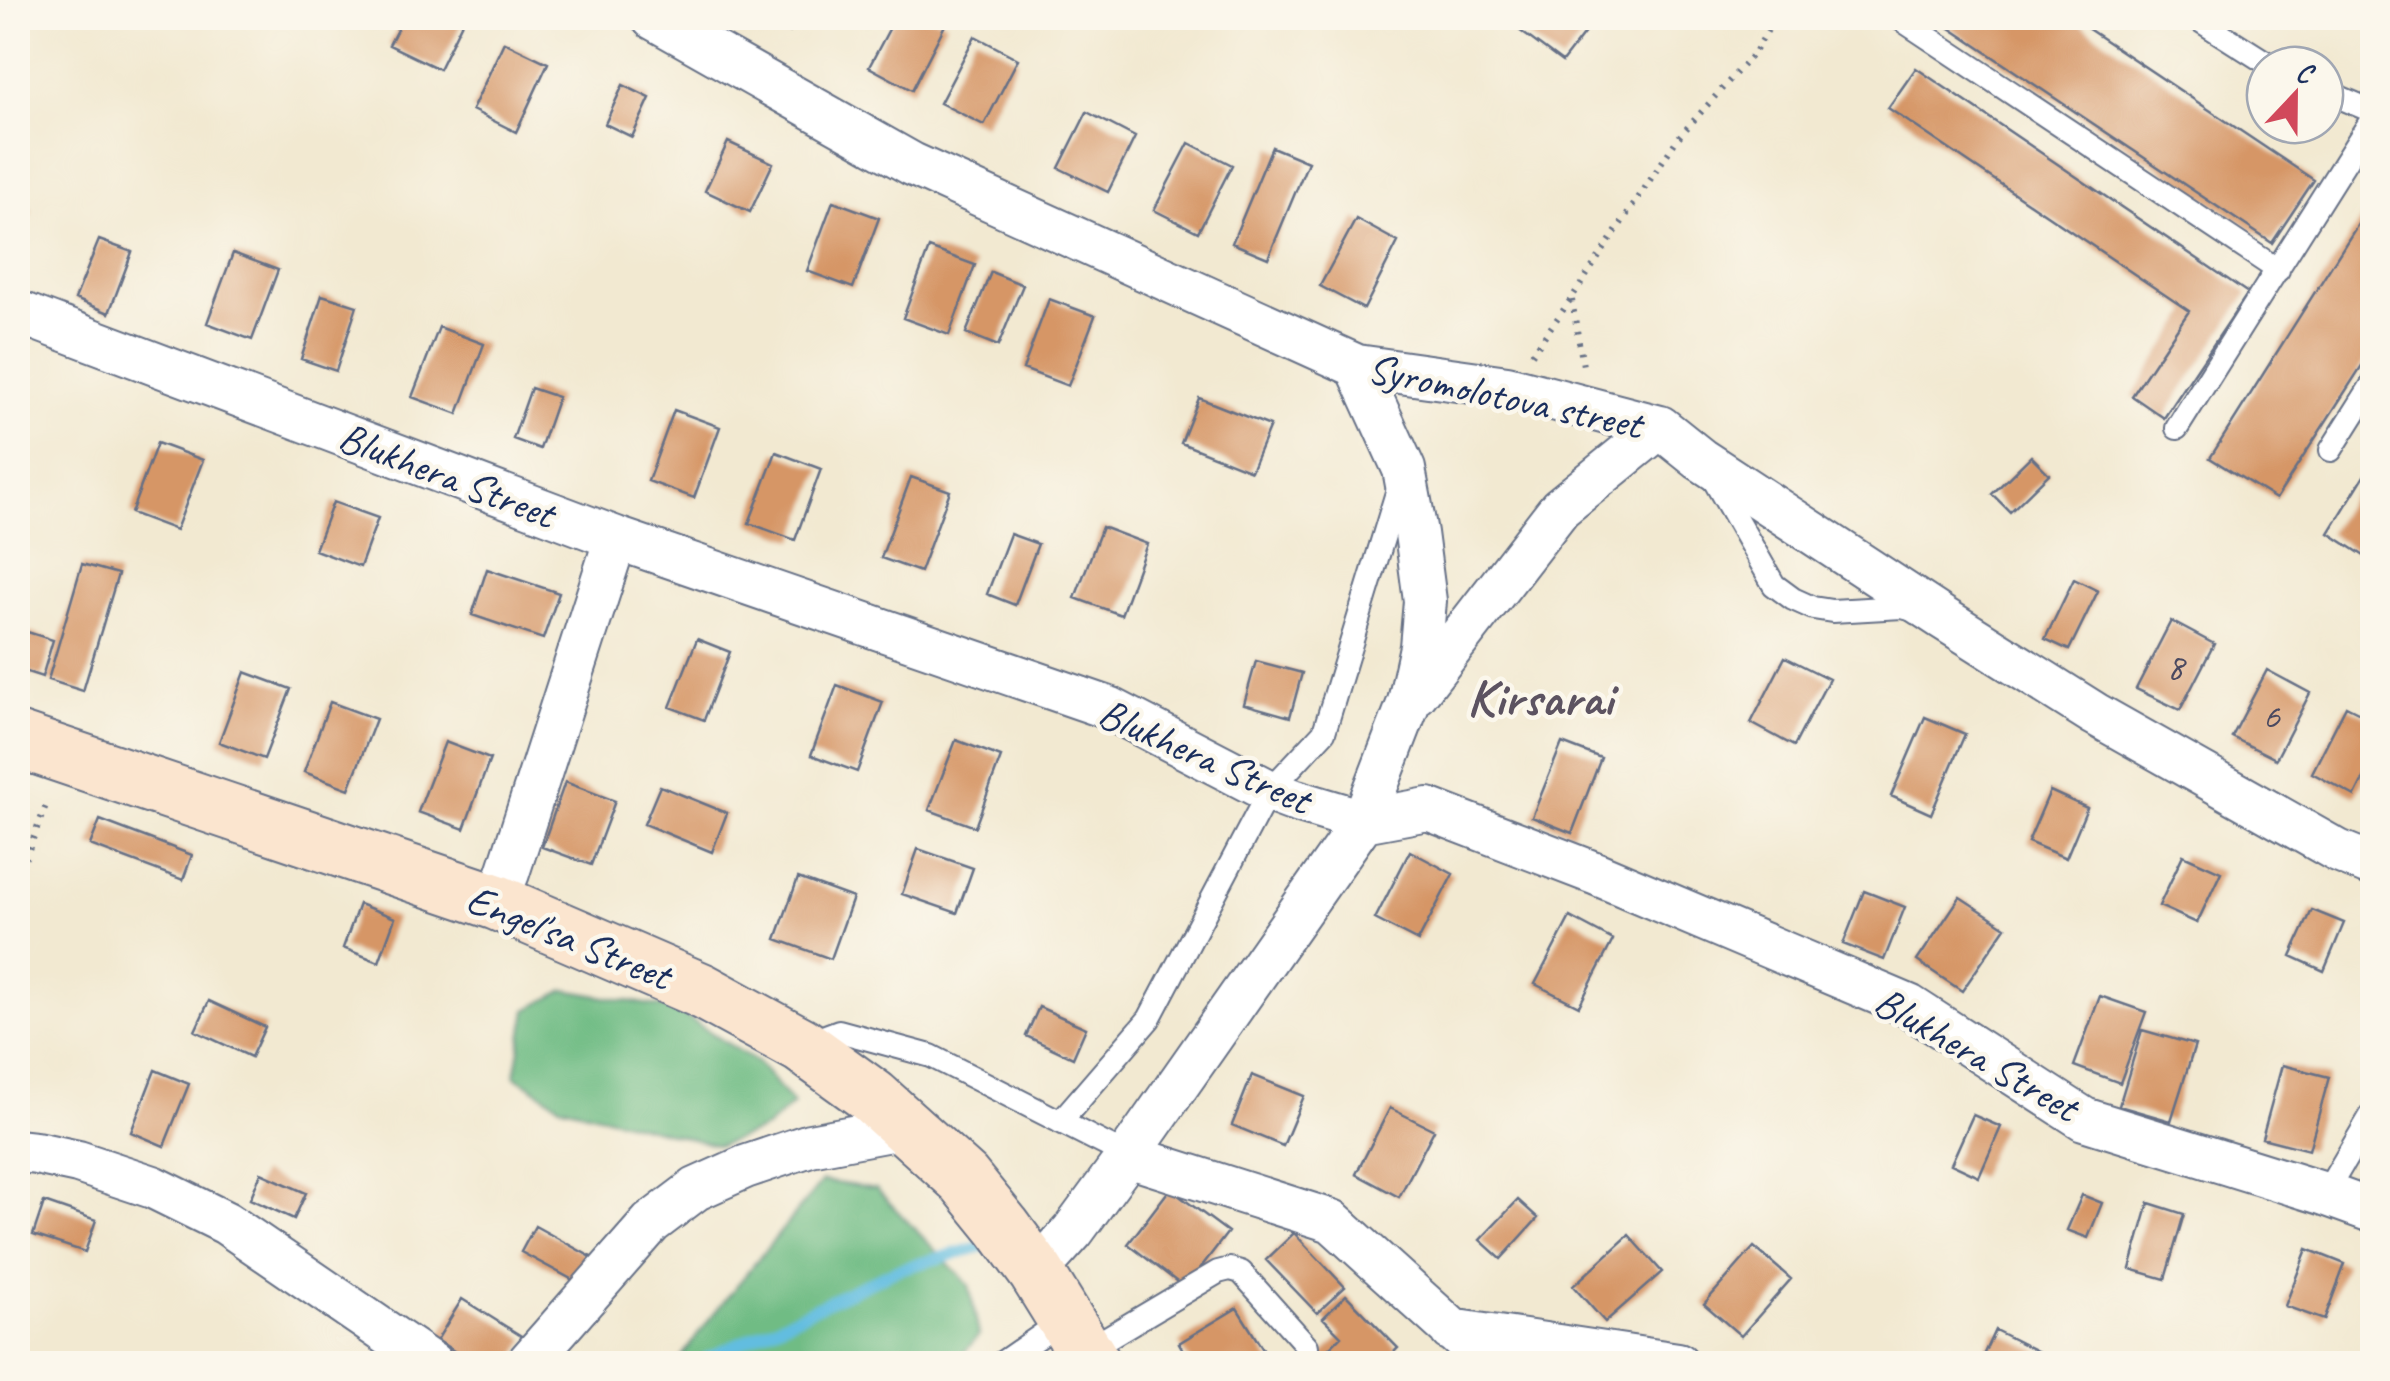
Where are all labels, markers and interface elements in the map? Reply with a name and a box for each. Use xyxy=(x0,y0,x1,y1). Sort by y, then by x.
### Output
north arrow xyxy=(2245,45,2345,145)
text: С xyxy=(2291,53,2320,92)
street label: Syromolotova street xyxy=(1363,342,1650,452)
street label: Blukhera Street xyxy=(331,410,565,542)
house number: 8 xyxy=(2166,643,2187,690)
district label: Kirsarai xyxy=(1467,665,1620,731)
street label: Blukhera Street xyxy=(1090,686,1322,828)
house number: 6 xyxy=(2262,692,2281,739)
street label: Engel'sa Street xyxy=(459,873,682,1004)
street label: Blukhera Street xyxy=(1865,975,2091,1136)

